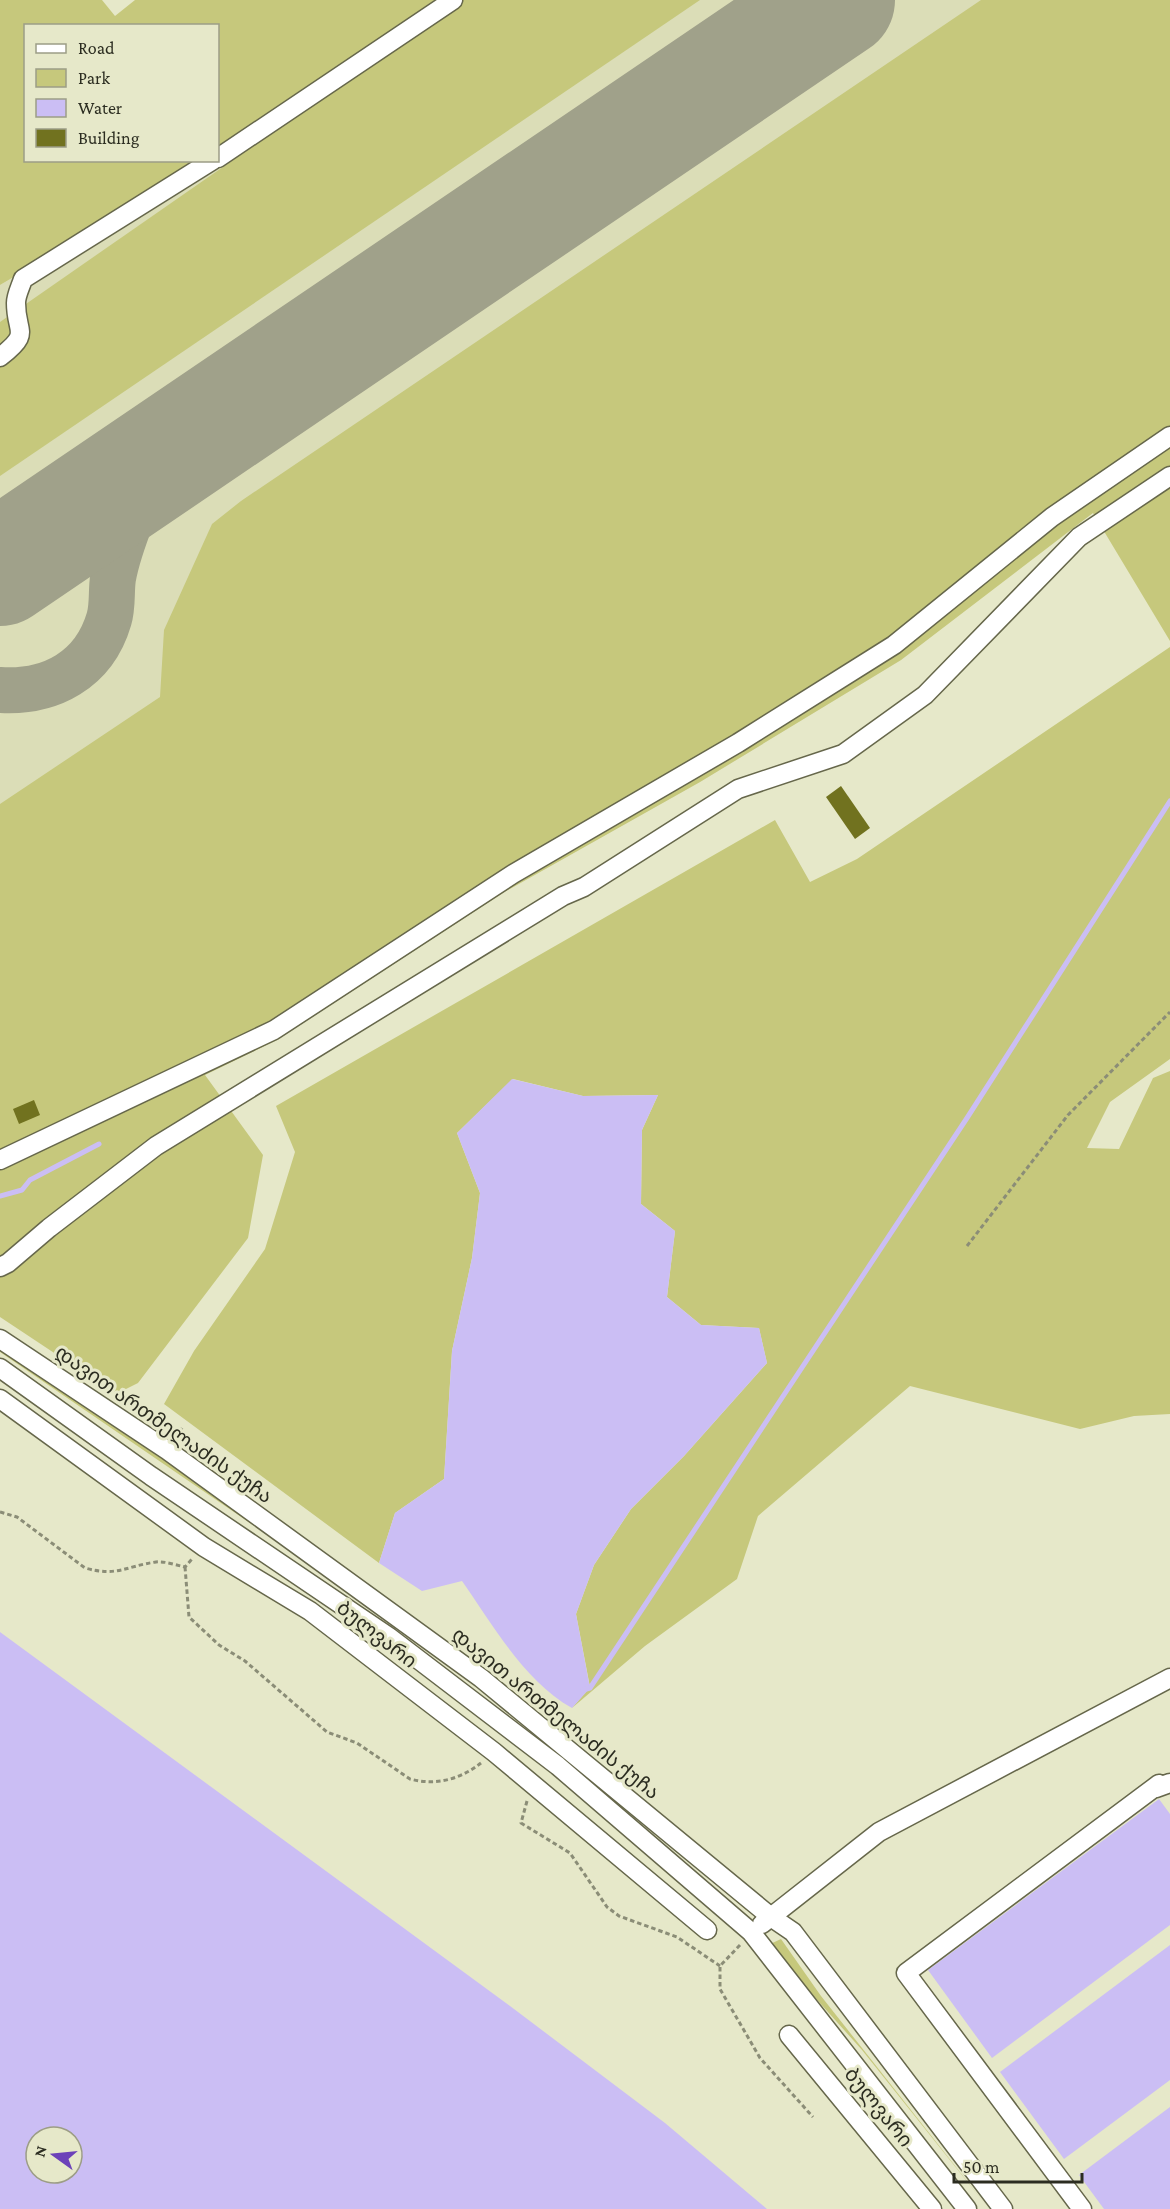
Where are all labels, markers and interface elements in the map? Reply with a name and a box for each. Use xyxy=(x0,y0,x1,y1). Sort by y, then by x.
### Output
legend xyxy=(24,24,219,162)
text: Road xyxy=(78,38,115,58)
text: Park xyxy=(78,68,110,88)
text: Water xyxy=(78,98,123,118)
text: Building xyxy=(78,128,140,148)
street label: დავით ართმელაძის ქუჩა xyxy=(50,1341,277,1509)
street label: ბულვარი xyxy=(331,1596,421,1674)
street label: დავით ართმელაძის ქუჩა xyxy=(447,1623,664,1805)
street label: ბულვარი xyxy=(839,2063,918,2152)
north arrow xyxy=(24,2125,84,2185)
text: N xyxy=(30,2144,50,2159)
scale bar xyxy=(954,2146,1082,2184)
text: 50 m xyxy=(963,2157,1000,2177)

